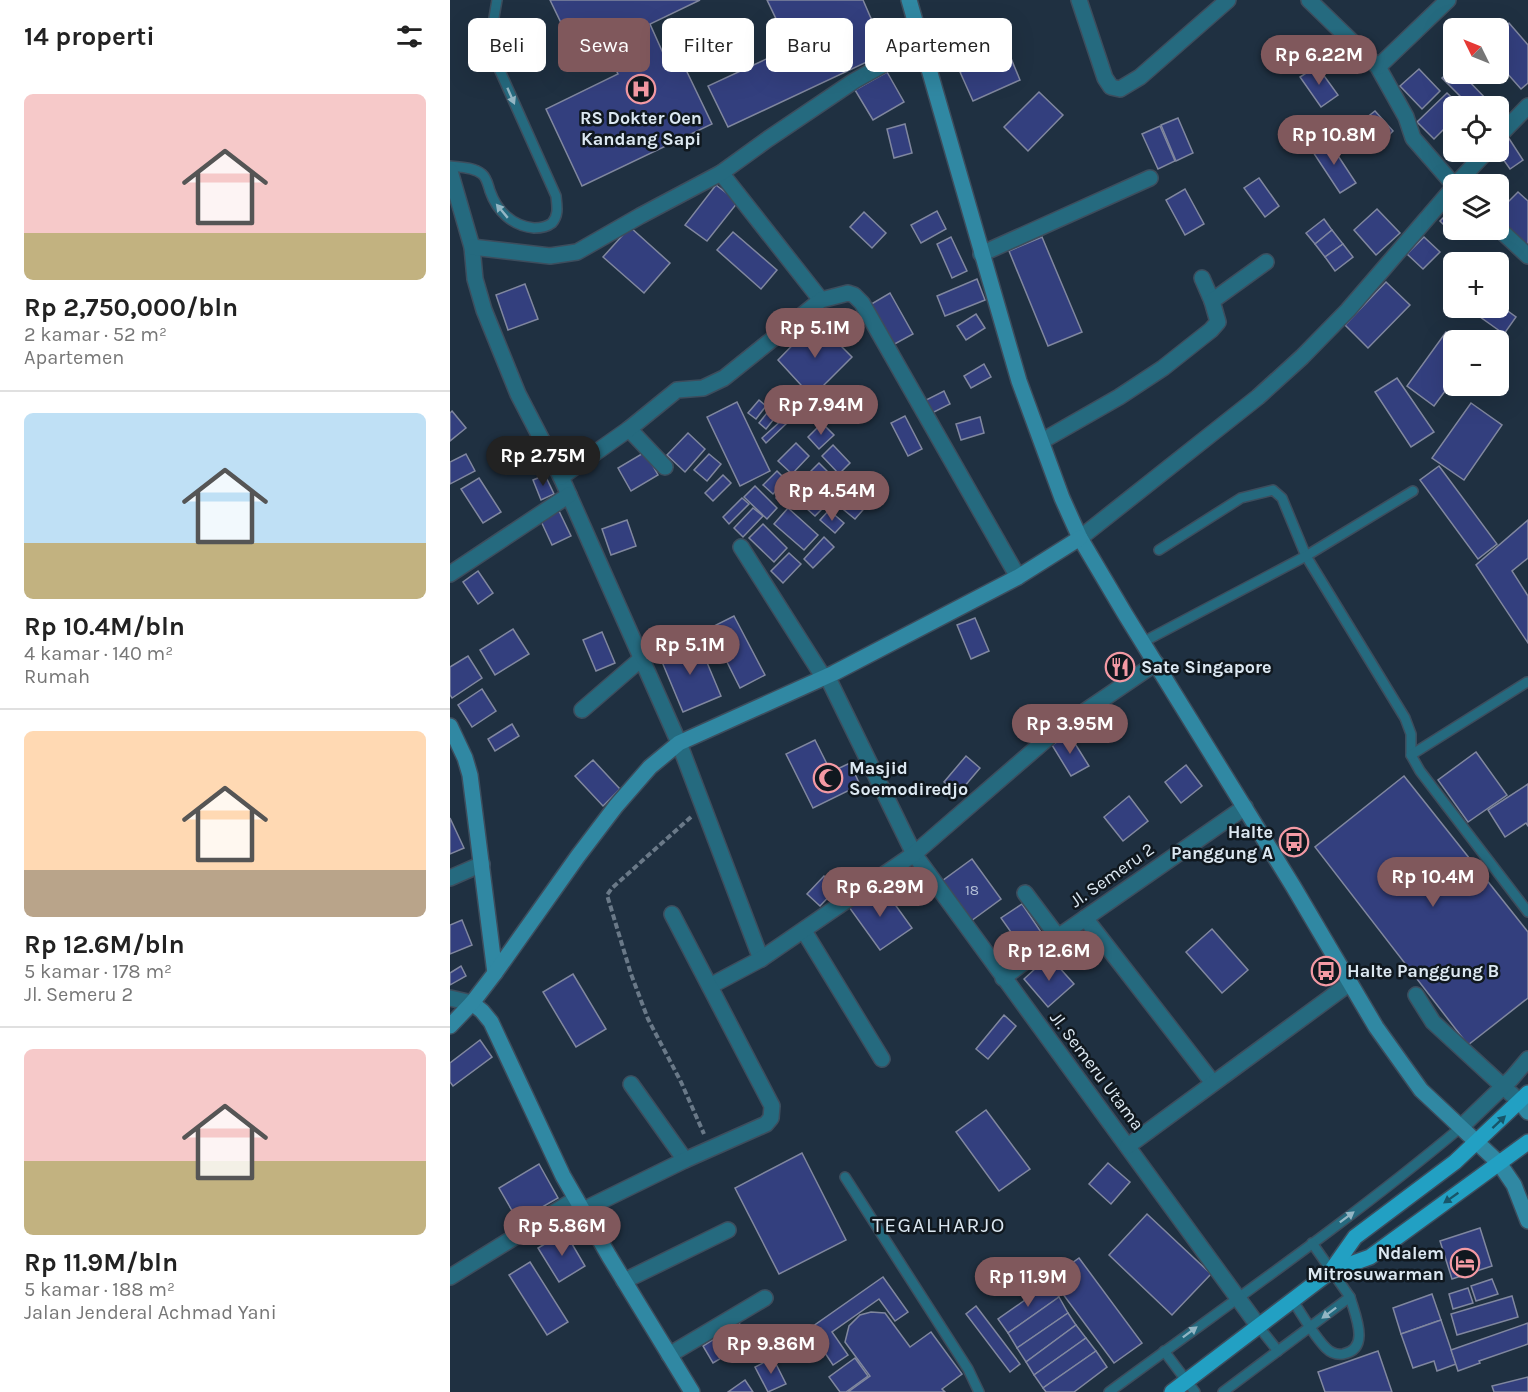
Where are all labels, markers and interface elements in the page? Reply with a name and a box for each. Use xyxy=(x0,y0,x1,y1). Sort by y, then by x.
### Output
chip: Beli xyxy=(468,18,546,72)
chip: Sewa xyxy=(558,18,650,72)
chip: Filter xyxy=(662,18,754,72)
chip: Baru xyxy=(766,18,853,72)
chip: Apartemen xyxy=(865,18,1012,72)
north arrow xyxy=(1443,18,1509,84)
map controls xyxy=(1443,18,1509,396)
icon: filters xyxy=(393,20,426,53)
text: 14 properti xyxy=(24,21,155,52)
pin: Rp 6.22M xyxy=(1257,35,1381,86)
text: Rp 6.22M xyxy=(1275,43,1363,66)
hospital icon: RS Dokter Oen Kandang Sapi xyxy=(625,73,657,105)
one-way arrow xyxy=(507,87,516,104)
button: locate xyxy=(1443,96,1509,162)
place label: RS Dokter Oen Kandang Sapi xyxy=(580,107,702,150)
pin: Rp 10.8M xyxy=(1272,115,1396,166)
text: Rp 10.8M xyxy=(1292,123,1376,146)
icon: home xyxy=(171,133,279,241)
button: layers xyxy=(1443,174,1509,240)
one-way arrow xyxy=(496,203,509,219)
button: + xyxy=(1443,252,1509,318)
text: Rp 2,750,000/bln xyxy=(24,292,238,323)
pin: Rp 5.1M xyxy=(760,308,870,359)
text: Rp 5.1M xyxy=(780,316,850,339)
text: 2 kamar · 52 m² xyxy=(24,323,167,346)
button: − xyxy=(1443,330,1509,396)
text: Apartemen xyxy=(24,346,124,369)
pin: Rp 7.94M xyxy=(759,385,883,436)
text: Rp 7.94M xyxy=(778,393,864,416)
pin: Rp 2.75M xyxy=(481,436,605,487)
text: Rp 2.75M xyxy=(500,444,586,467)
icon: home xyxy=(171,452,279,560)
pin: Rp 4.54M xyxy=(770,471,894,522)
text: Rp 4.54M xyxy=(788,479,876,502)
text: Rp 10.4M/bln xyxy=(24,611,185,642)
pin: Rp 5.1M xyxy=(635,625,745,676)
text: Rp 5.1M xyxy=(655,633,725,656)
text: 4 kamar · 140 m² xyxy=(24,642,173,665)
restaurant icon: Sate Singapore xyxy=(1104,651,1136,683)
place label: Sate Singapore xyxy=(1141,656,1272,678)
text: Rumah xyxy=(24,665,90,688)
pin: Rp 3.95M xyxy=(1008,704,1132,755)
text: Rp 3.95M xyxy=(1026,712,1114,735)
place label: Masjid Soemodiredjo xyxy=(849,757,968,800)
mosque icon: Masjid Soemodiredjo xyxy=(812,762,844,794)
icon: home xyxy=(171,770,279,878)
place label: Halte Panggung A xyxy=(1171,821,1273,864)
bus stop icon: Halte Panggung A xyxy=(1278,826,1310,858)
street label: Jl. Semeru 2 xyxy=(1066,838,1158,912)
pin: Rp 10.4M xyxy=(1371,857,1495,908)
text: Rp 10.4M xyxy=(1391,865,1475,888)
pin: Rp 6.29M xyxy=(818,867,942,918)
text: Rp 6.29M xyxy=(836,875,924,898)
house number: 18 xyxy=(965,881,979,899)
text: Rp 12.6M/bln xyxy=(24,929,185,960)
pin: Rp 12.6M xyxy=(987,931,1111,982)
text: Rp 12.6M xyxy=(1007,939,1091,962)
bus stop icon: Halte Panggung B xyxy=(1310,955,1342,987)
text: 5 kamar · 178 m² xyxy=(24,960,172,983)
place label: Halte Panggung B xyxy=(1347,960,1499,982)
text: Jl. Semeru 2 xyxy=(24,983,133,1006)
street label: Jl. Semeru Utama xyxy=(1045,1007,1149,1135)
icon: home xyxy=(171,1088,279,1196)
one-way arrow xyxy=(1491,1115,1505,1129)
one-way arrow xyxy=(1444,1192,1460,1204)
pin: Rp 5.86M xyxy=(500,1206,624,1257)
one-way arrow xyxy=(1339,1211,1354,1223)
district label: TEGALHARJO xyxy=(872,1213,1006,1237)
text: Rp 5.86M xyxy=(518,1214,606,1237)
place label: Ndalem Mitrosuwarman xyxy=(1307,1242,1444,1285)
text: Rp 11.9M/bln xyxy=(24,1247,178,1278)
hotel icon: Ndalem Mitrosuwarman xyxy=(1449,1247,1481,1279)
pin: Rp 11.9M xyxy=(966,1257,1090,1308)
text: Rp 11.9M xyxy=(989,1265,1067,1288)
text: 5 kamar · 188 m² xyxy=(24,1278,175,1301)
text: Jalan Jenderal Achmad Yani xyxy=(24,1301,277,1324)
one-way arrow xyxy=(1322,1307,1338,1319)
pin: Rp 9.86M xyxy=(709,1324,833,1375)
one-way arrow xyxy=(1182,1327,1197,1339)
text: Rp 9.86M xyxy=(726,1332,816,1355)

